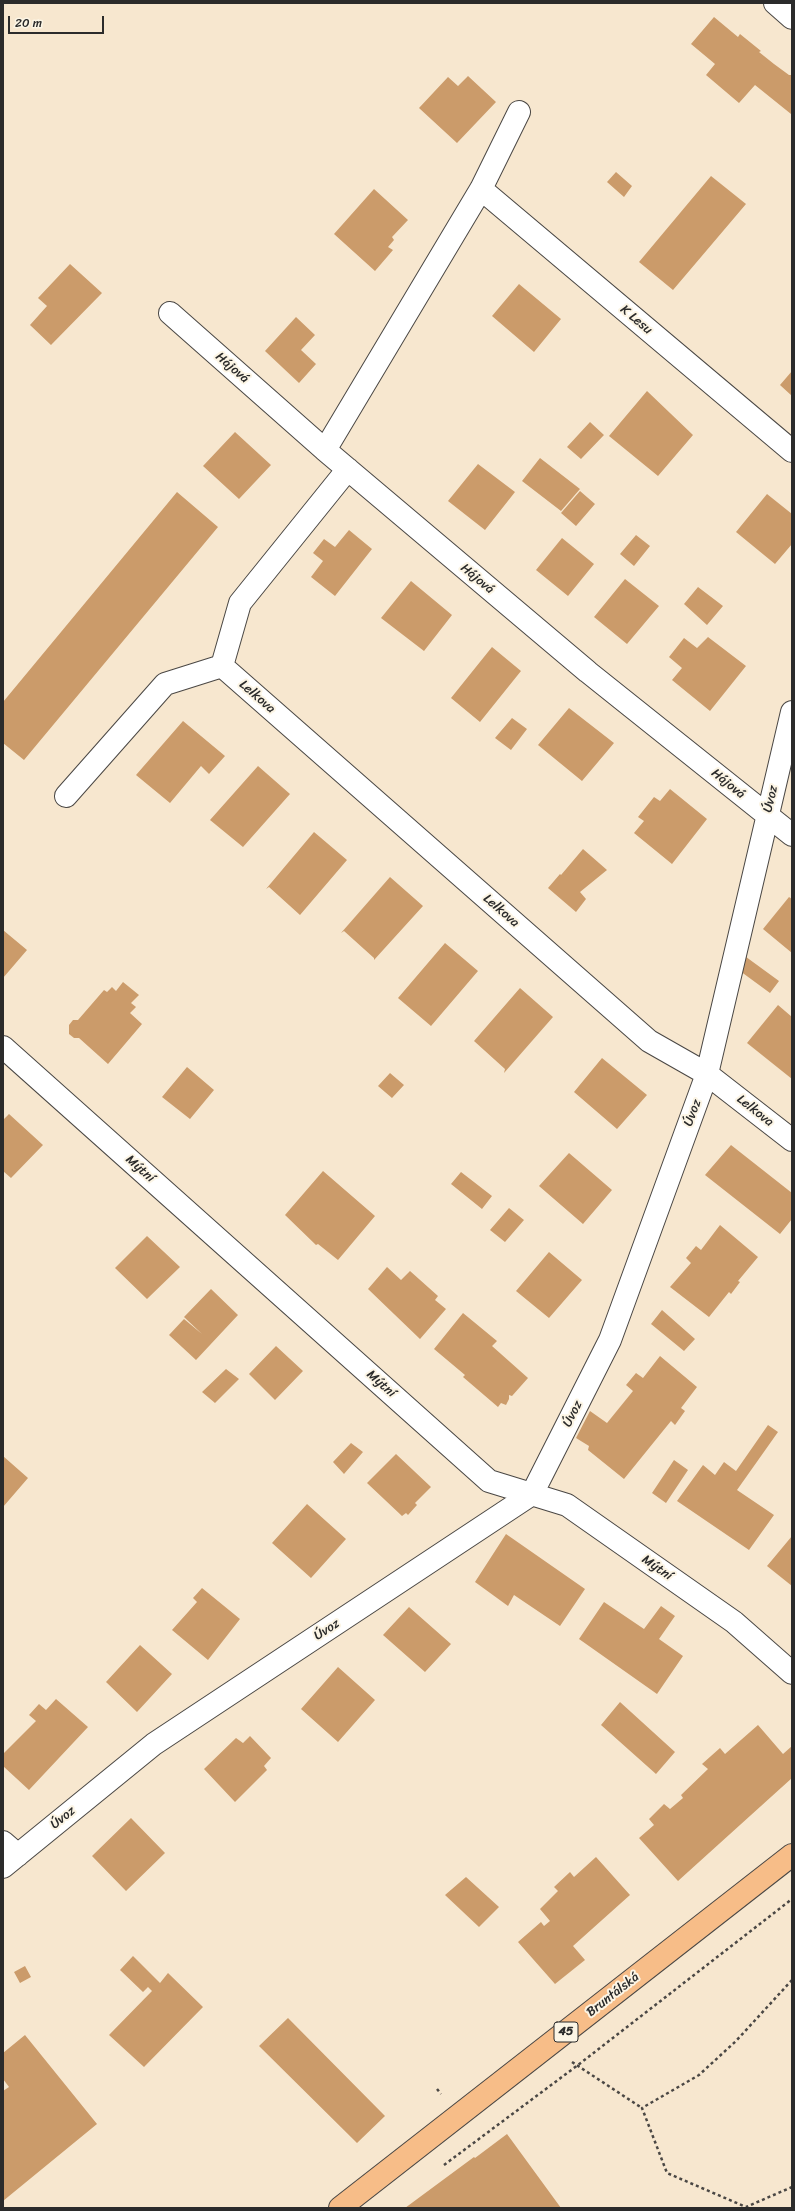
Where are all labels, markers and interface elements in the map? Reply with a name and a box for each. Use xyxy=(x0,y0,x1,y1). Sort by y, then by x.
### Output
scale bar xyxy=(10,8,106,34)
text: 20 m xyxy=(15,12,42,34)
street label: K Lesu xyxy=(617,302,655,338)
street label: Hájová xyxy=(212,349,252,387)
street label: Hájová xyxy=(457,560,497,598)
street label: Lelkova xyxy=(236,677,278,717)
street label: Hájová xyxy=(708,766,748,802)
street label: Úvoz xyxy=(760,784,782,814)
street label: Lelkova xyxy=(480,891,522,931)
street label: Lelkova xyxy=(733,1092,777,1130)
street label: Úvoz xyxy=(681,1097,705,1129)
street label: Mýtní xyxy=(122,1152,158,1186)
street label: Mýtní xyxy=(363,1367,399,1401)
street label: Úvoz xyxy=(560,1398,586,1430)
street label: Mýtní xyxy=(639,1552,675,1584)
street label: Úvoz xyxy=(311,1616,343,1644)
street label: Úvoz xyxy=(47,1803,79,1833)
street label: Bruntálská xyxy=(584,1970,642,2020)
road number: 45 xyxy=(554,2022,578,2042)

